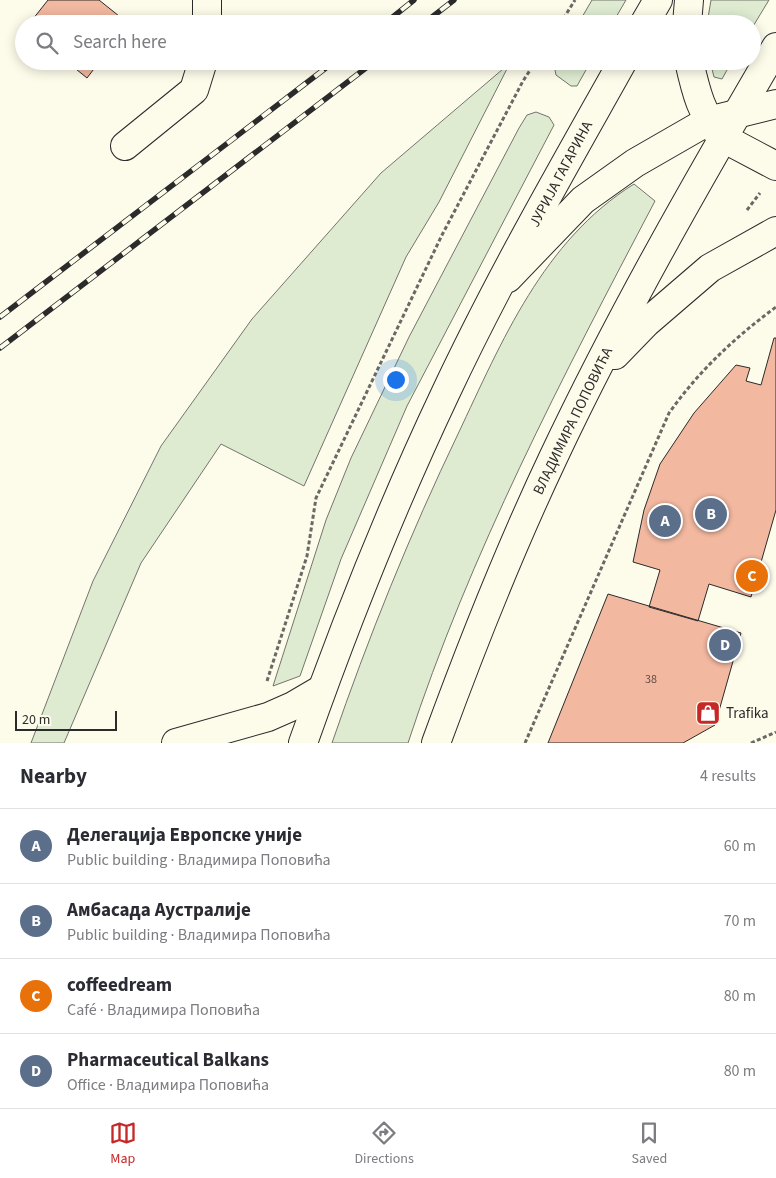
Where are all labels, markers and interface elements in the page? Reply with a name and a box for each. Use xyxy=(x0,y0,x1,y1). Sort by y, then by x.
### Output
search box xyxy=(15,15,761,70)
icon: search xyxy=(33,29,61,57)
text: Search here xyxy=(73,29,167,56)
street label: ЈУРИЈА ГАГАРИНА xyxy=(524,117,598,231)
street label: ВЛАДИМИРА ПОПОВИЋА xyxy=(528,343,618,498)
your location xyxy=(383,367,409,393)
pin: B xyxy=(695,495,727,533)
pin: A xyxy=(649,502,681,540)
pin: C xyxy=(736,557,768,595)
pin: D xyxy=(709,626,741,664)
house number: 38 xyxy=(645,671,657,688)
shop icon: Trafika xyxy=(695,700,721,726)
place label: Trafika xyxy=(726,703,769,724)
scale bar xyxy=(15,708,118,731)
text: 20 m xyxy=(22,710,50,730)
text: Nearby xyxy=(20,761,87,791)
text: 4 results xyxy=(700,765,756,787)
text: Делегација Европске уније xyxy=(67,822,302,849)
text: A xyxy=(31,835,41,857)
text: 60 m xyxy=(724,835,756,857)
text: Public building · Владимира Поповића xyxy=(67,849,331,871)
text: Амбасада Аустралије xyxy=(67,897,251,924)
text: B xyxy=(31,910,41,932)
text: 70 m xyxy=(724,910,756,932)
text: Public building · Владимира Поповића xyxy=(67,924,331,946)
text: coffeedream xyxy=(67,972,172,999)
text: C xyxy=(31,985,41,1007)
text: 80 m xyxy=(724,985,756,1007)
text: Café · Владимира Поповића xyxy=(67,999,260,1021)
text: Pharmaceutical Balkans xyxy=(67,1047,269,1074)
text: D xyxy=(31,1060,41,1082)
text: 80 m xyxy=(724,1060,756,1082)
text: Office · Владимира Поповића xyxy=(67,1074,269,1096)
tab: Map xyxy=(109,1119,137,1169)
tab: Directions xyxy=(355,1119,414,1169)
tab: Saved xyxy=(631,1119,667,1169)

